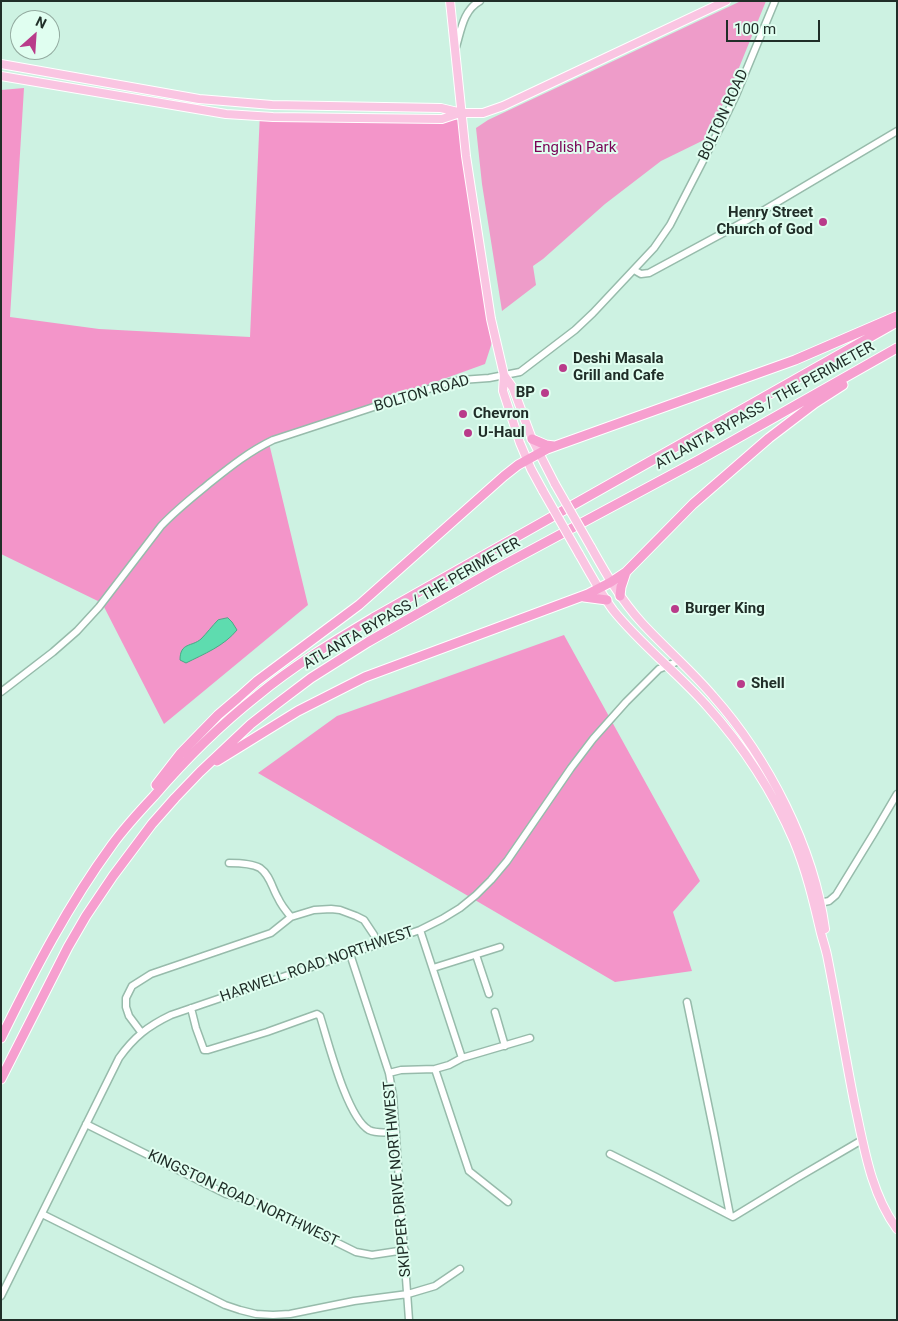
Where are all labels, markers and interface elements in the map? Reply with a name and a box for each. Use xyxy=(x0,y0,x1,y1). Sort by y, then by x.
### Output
north arrow xyxy=(10,10,60,60)
scale bar xyxy=(728,10,822,42)
text: N xyxy=(33,13,49,32)
text: 100 m xyxy=(734,20,776,38)
street label: BOLTON ROAD xyxy=(695,67,753,163)
park label: English Park xyxy=(534,139,616,157)
place label: Henry Street Church of God xyxy=(716,204,813,239)
marker: Henry Street Church of God xyxy=(817,216,829,228)
street label: ATLANTA BYPASS / THE PERIMETER xyxy=(652,338,878,474)
place label: Deshi Masala Grill and Cafe xyxy=(573,350,664,385)
marker: Deshi Masala Grill and Cafe xyxy=(557,362,569,374)
street label: BOLTON ROAD xyxy=(372,372,472,416)
place label: BP xyxy=(516,384,535,402)
marker: BP xyxy=(539,387,551,399)
place label: Chevron xyxy=(473,405,529,423)
marker: Chevron xyxy=(457,408,469,420)
place label: U-Haul xyxy=(478,424,525,442)
marker: U-Haul xyxy=(462,427,474,439)
street label: ATLANTA BYPASS / THE PERIMETER xyxy=(300,534,524,674)
place label: Burger King xyxy=(685,600,765,618)
marker: Burger King xyxy=(669,603,681,615)
place label: Shell xyxy=(751,675,785,693)
marker: Shell xyxy=(735,678,747,690)
street label: HARWELL ROAD NORTHWEST xyxy=(218,923,416,1007)
street label: SKIPPER DRIVE NORTHWEST xyxy=(380,1080,416,1278)
street label: KINGSTON ROAD NORTHWEST xyxy=(145,1147,341,1251)

